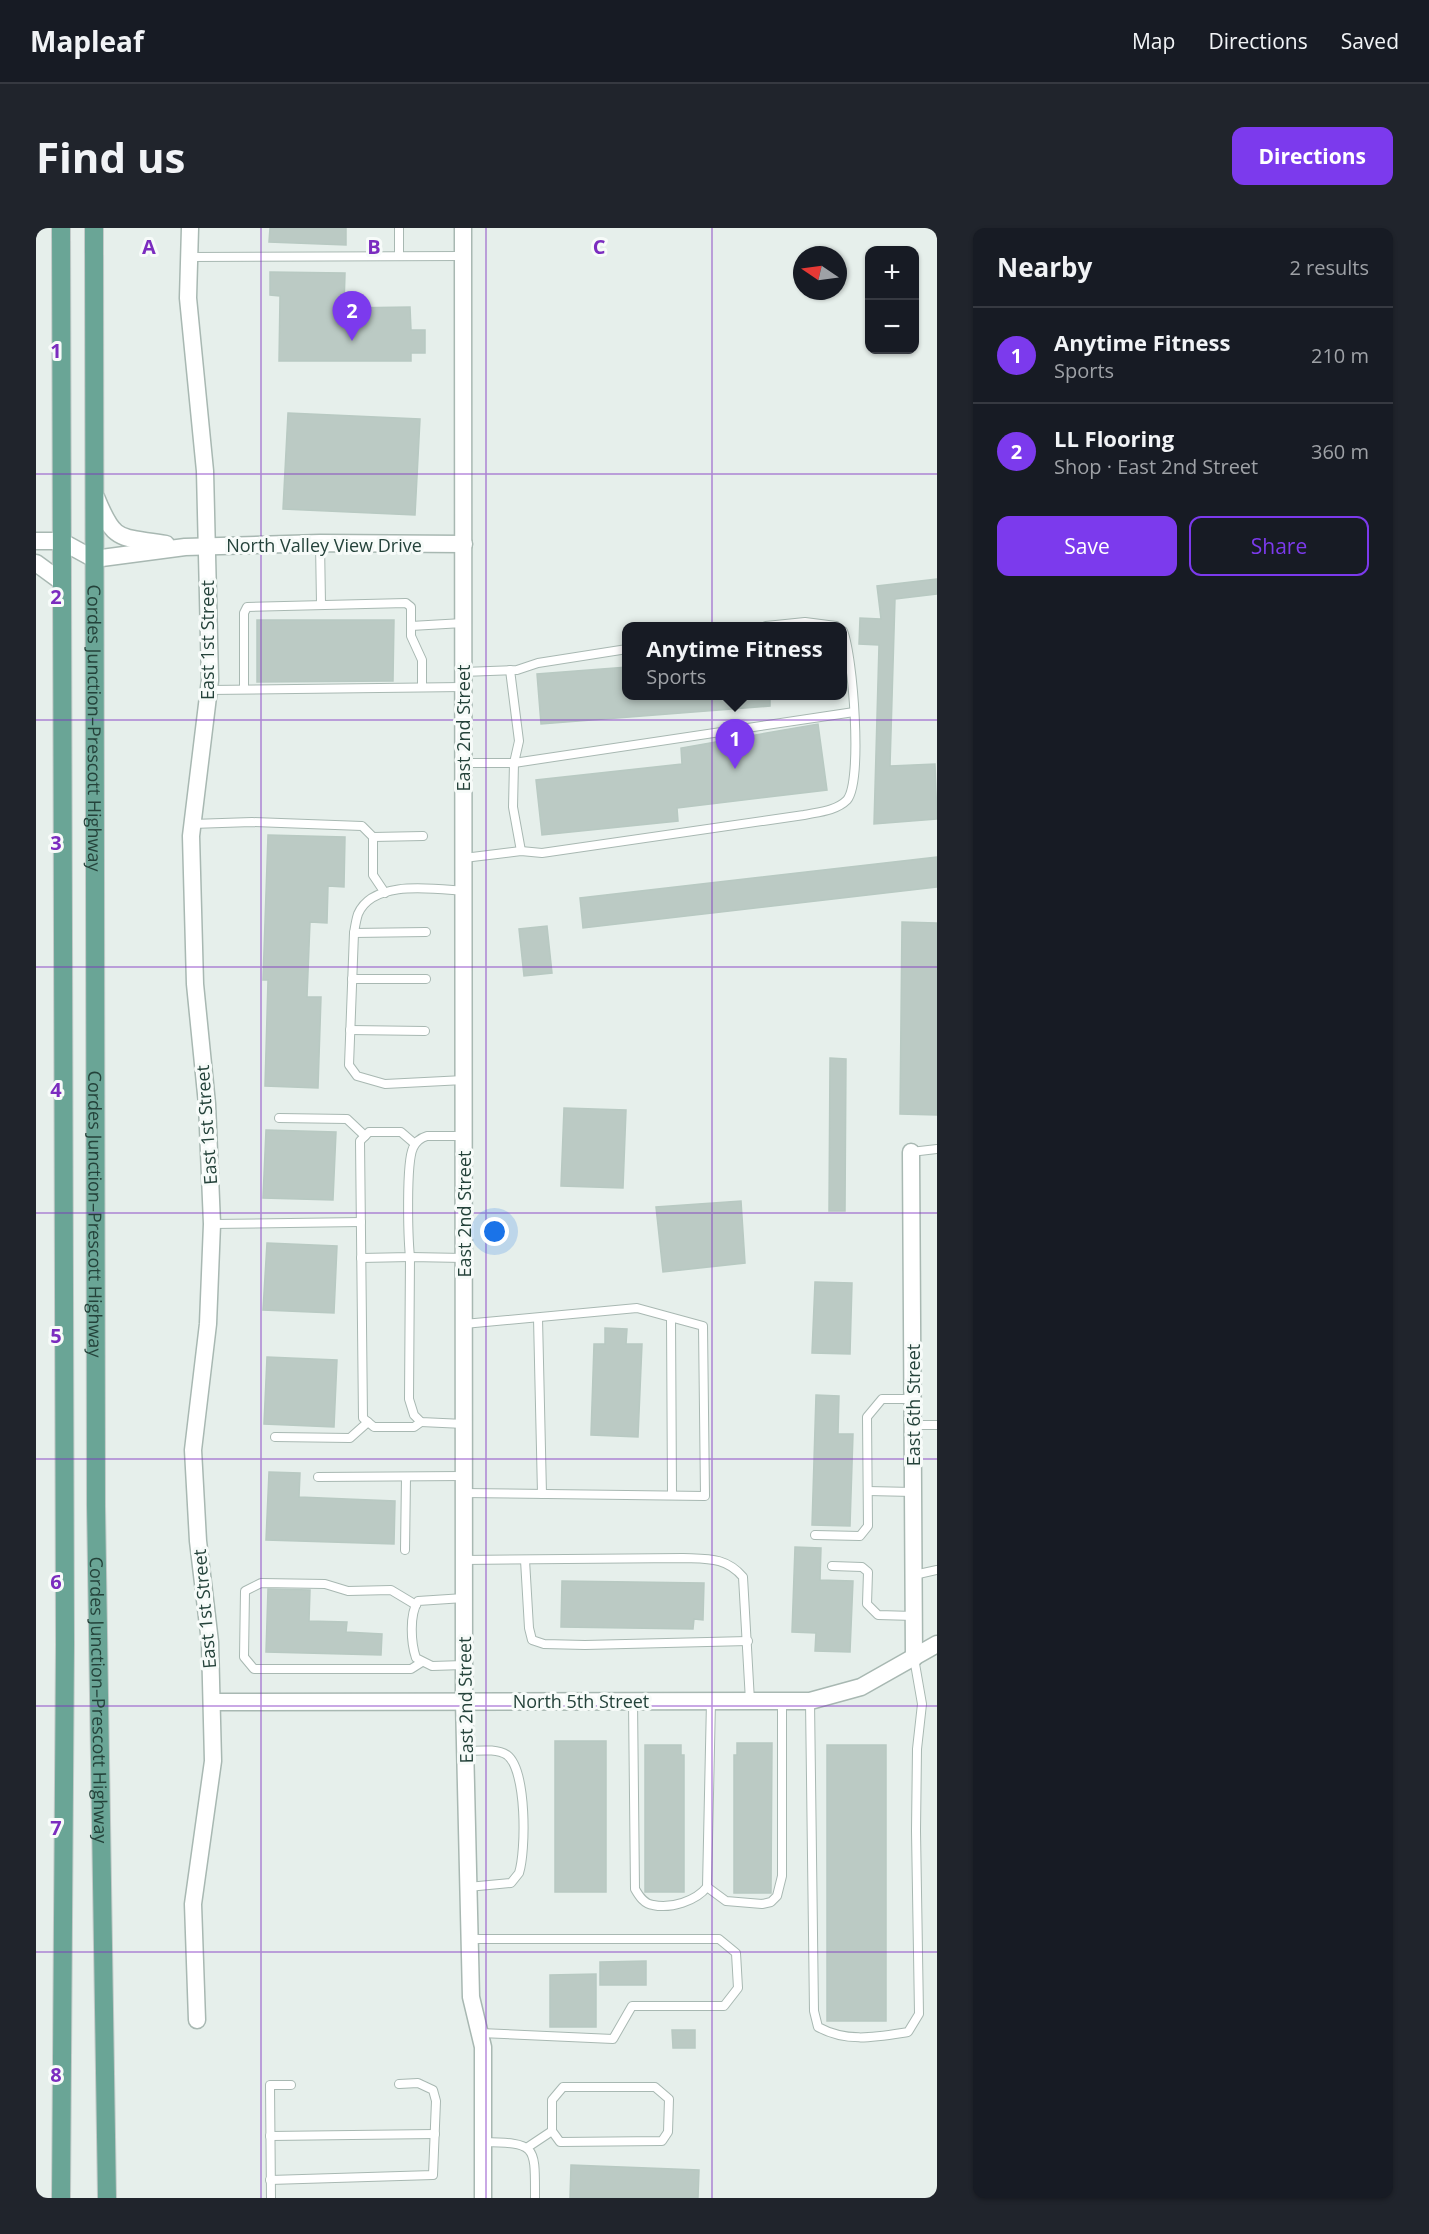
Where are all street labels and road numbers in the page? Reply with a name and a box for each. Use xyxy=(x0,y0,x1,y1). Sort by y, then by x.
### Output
street label: North Valley View Drive xyxy=(226,533,422,557)
street label: East 1st Street xyxy=(195,580,219,700)
street label: Cordes Junction–Prescott Highway xyxy=(83,585,107,872)
street label: East 2nd Street xyxy=(451,665,475,791)
street label: East 1st Street xyxy=(190,1064,222,1186)
street label: Cordes Junction–Prescott Highway xyxy=(83,1071,108,1358)
street label: East 2nd Street xyxy=(452,1151,476,1277)
street label: East 6th Street xyxy=(901,1344,925,1466)
street label: East 1st Street xyxy=(187,1548,221,1670)
street label: Cordes Junction–Prescott Highway xyxy=(85,1556,113,1845)
street label: East 2nd Street xyxy=(452,1636,478,1764)
street label: North 5th Street xyxy=(513,1689,649,1713)

